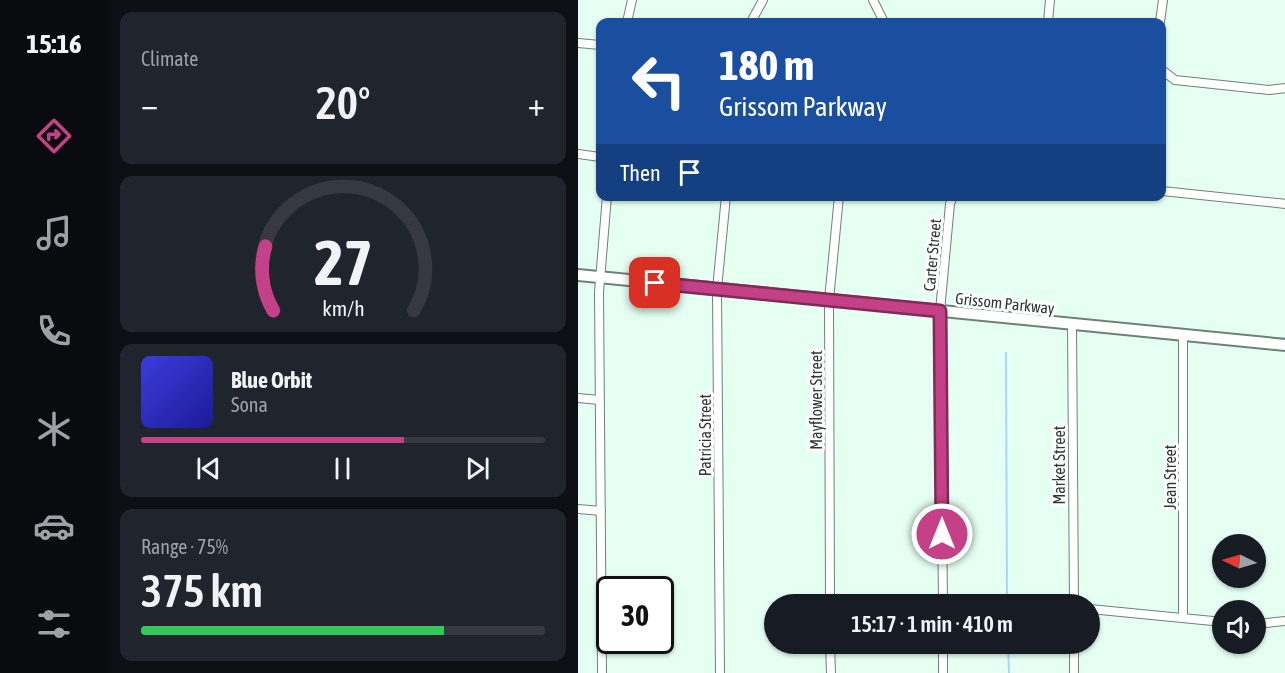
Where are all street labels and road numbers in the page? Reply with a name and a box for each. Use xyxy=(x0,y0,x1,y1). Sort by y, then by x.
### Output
street label: Carter Street xyxy=(920,218,944,292)
street label: Grissom Parkway xyxy=(954,289,1056,318)
street label: Mayflower Street xyxy=(807,350,826,450)
street label: Patricia Street xyxy=(696,393,714,476)
street label: Market Street xyxy=(1050,425,1068,504)
street label: Jean Street xyxy=(1161,444,1179,509)

